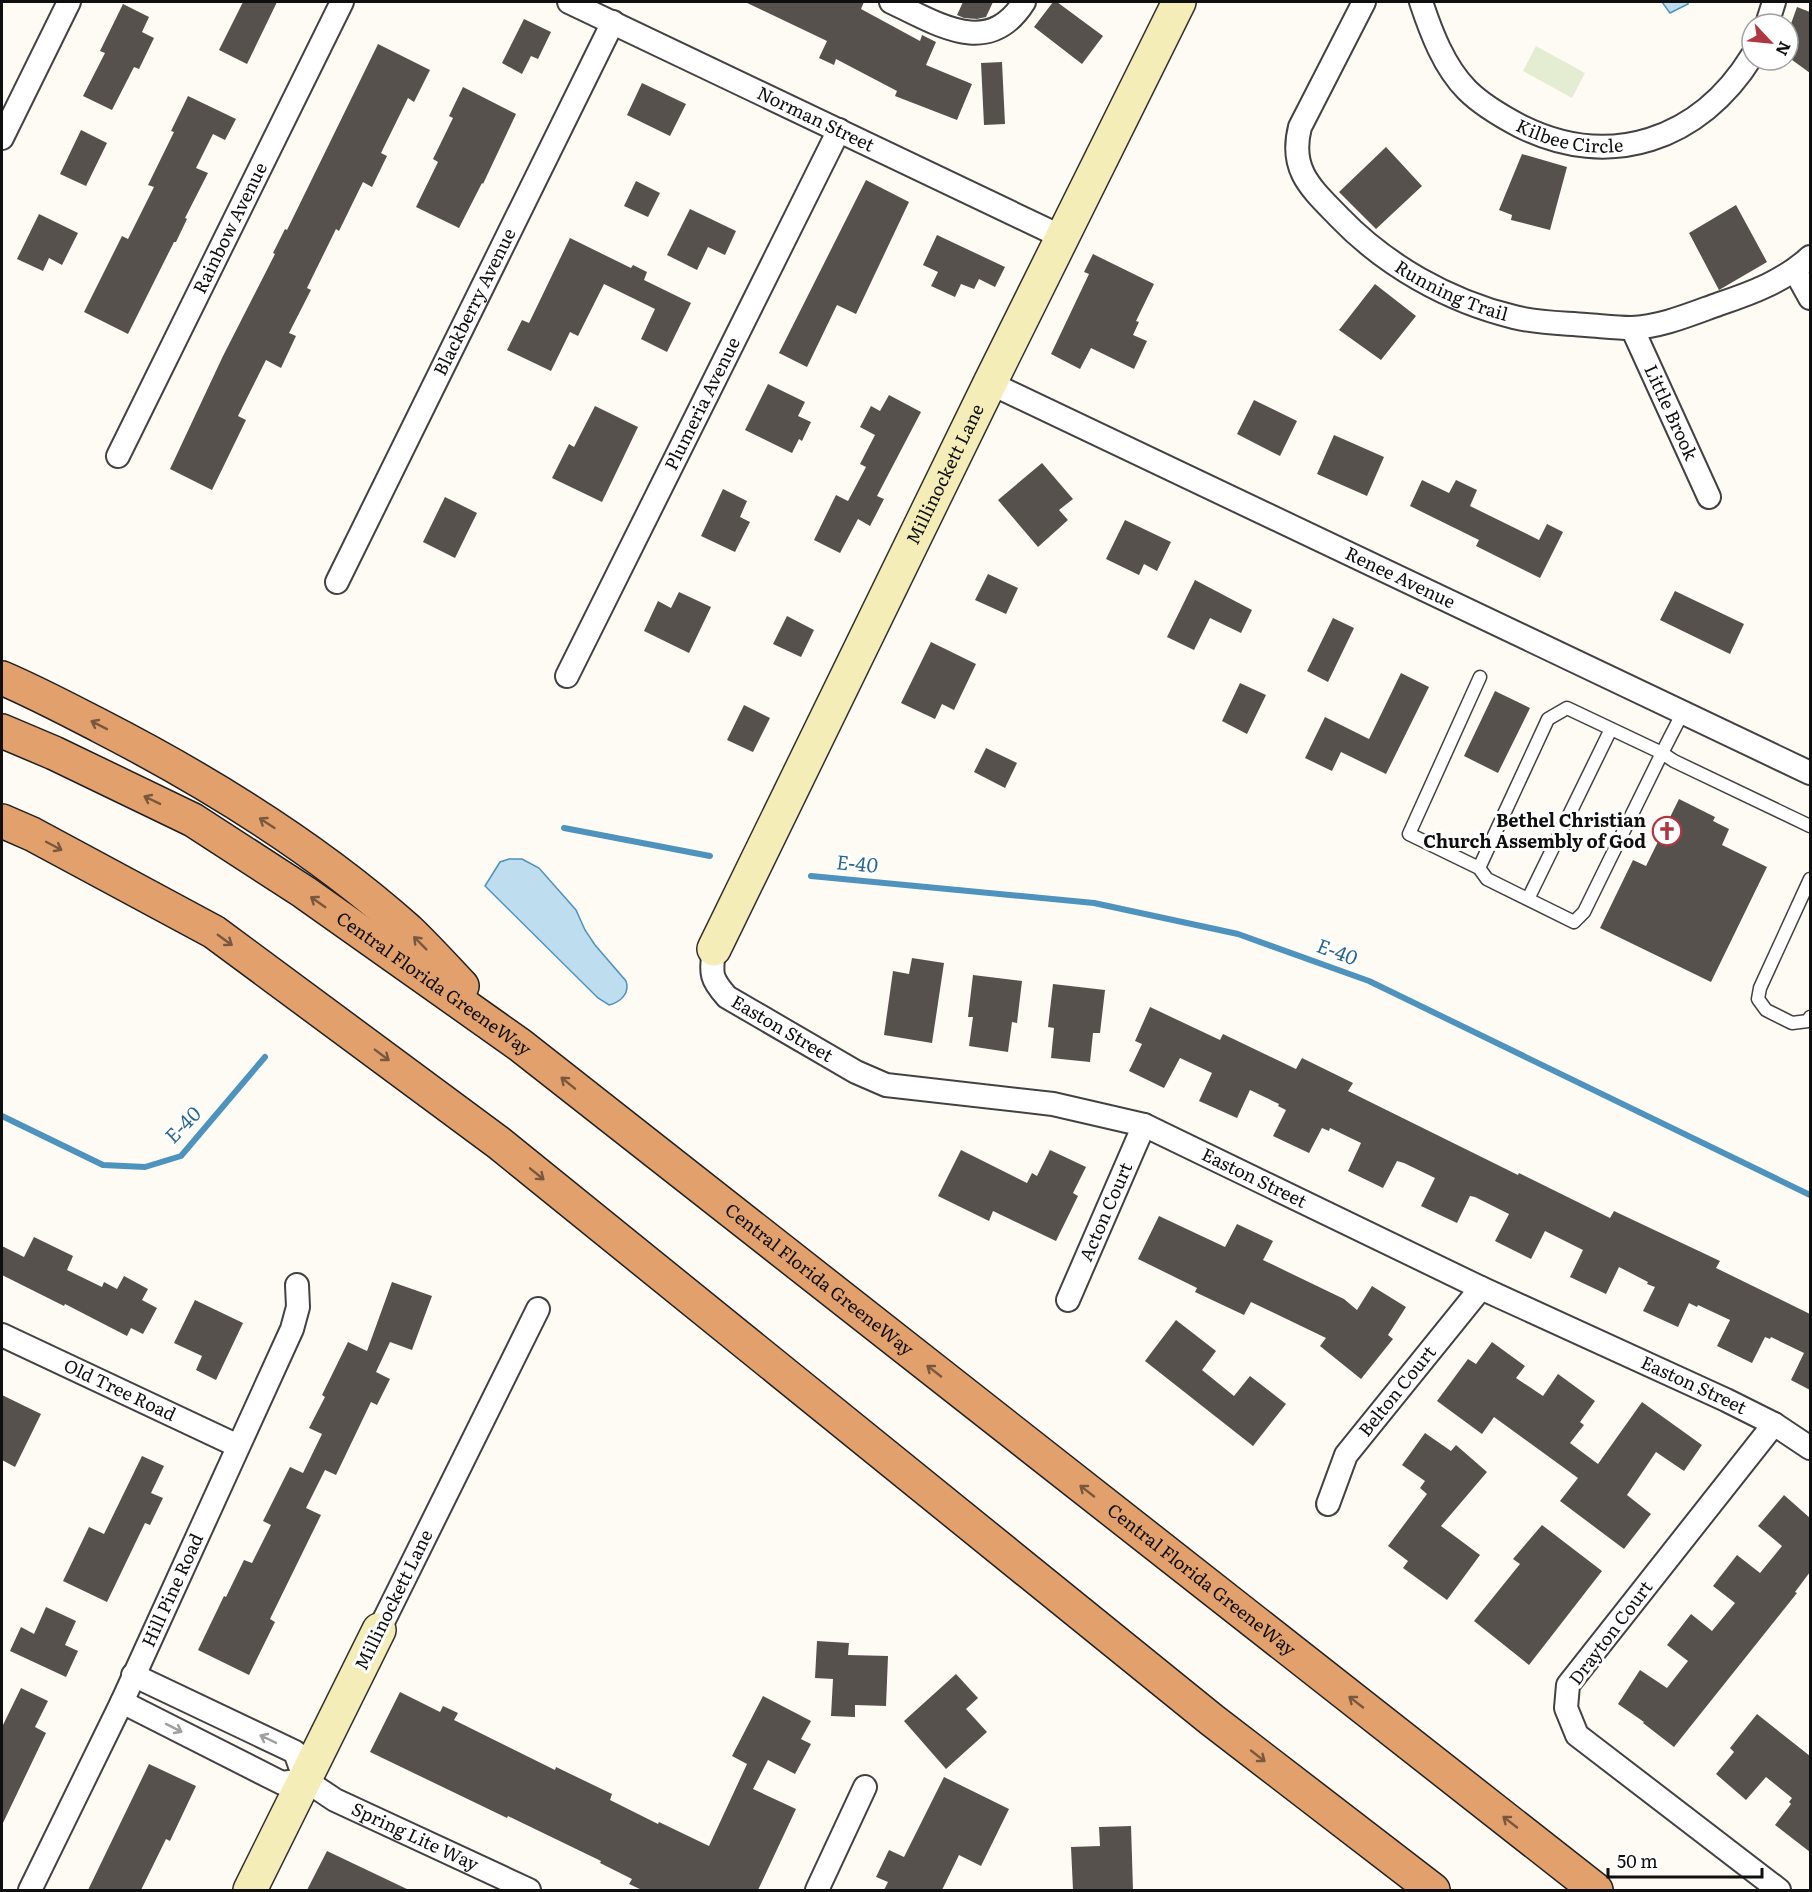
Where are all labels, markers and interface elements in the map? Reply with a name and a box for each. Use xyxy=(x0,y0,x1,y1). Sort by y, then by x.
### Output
north arrow xyxy=(1740,12,1800,72)
text: N xyxy=(1771,38,1798,60)
street label: Norman Street xyxy=(753,79,880,158)
street label: Kilbee Circle xyxy=(1512,111,1624,159)
street label: Rainbow Avenue xyxy=(185,157,273,298)
street label: Blackberry Avenue xyxy=(426,223,521,380)
street label: Running Trail xyxy=(1390,253,1511,327)
street label: Plumeria Avenue xyxy=(657,332,746,474)
street label: Little Brook xyxy=(1638,360,1706,465)
street label: Millinockett Lane xyxy=(898,399,990,549)
street label: Renee Avenue xyxy=(1341,539,1460,614)
one-way arrow xyxy=(90,719,108,730)
one-way arrow xyxy=(144,794,162,806)
place label: Bethel Christian Church Assembly of God xyxy=(1423,806,1646,854)
church icon: Bethel Christian Church Assembly of God xyxy=(1651,815,1683,847)
one-way arrow xyxy=(259,817,276,829)
one-way arrow xyxy=(45,840,62,852)
water label: E-40 xyxy=(835,845,879,879)
one-way arrow xyxy=(310,896,326,909)
street label: Central Florida GreeneWay xyxy=(331,904,538,1062)
water label: E-40 xyxy=(1313,929,1362,971)
one-way arrow xyxy=(217,934,233,946)
one-way arrow xyxy=(413,936,428,951)
street label: Easton Street xyxy=(727,987,839,1068)
one-way arrow xyxy=(374,1049,390,1062)
one-way arrow xyxy=(561,1077,577,1090)
water label: E-40 xyxy=(156,1098,207,1149)
street label: Easton Street xyxy=(1198,1140,1312,1214)
street label: Acton Court xyxy=(1071,1157,1139,1265)
one-way arrow xyxy=(529,1167,545,1180)
street label: Central Florida GreeneWay xyxy=(720,1196,921,1362)
street label: Belton Court xyxy=(1351,1339,1442,1442)
street label: Easton Street xyxy=(1637,1348,1752,1421)
street label: Old Tree Road xyxy=(60,1351,181,1427)
one-way arrow xyxy=(926,1364,942,1377)
one-way arrow xyxy=(1079,1484,1095,1497)
street label: Central Florida GreeneWay xyxy=(1102,1496,1303,1662)
street label: Millinockett Lane xyxy=(347,1525,438,1674)
street label: Hill Pine Road xyxy=(134,1529,209,1651)
street label: Drayton Court xyxy=(1562,1574,1659,1690)
one-way arrow xyxy=(1349,1695,1365,1708)
one-way arrow xyxy=(164,1723,182,1734)
one-way arrow xyxy=(260,1733,278,1745)
one-way arrow xyxy=(1250,1749,1266,1762)
street label: Spring Lite Way xyxy=(347,1794,484,1877)
one-way arrow xyxy=(1502,1816,1518,1829)
scale bar xyxy=(1608,1841,1762,1879)
text: 50 m xyxy=(1617,1847,1658,1874)

